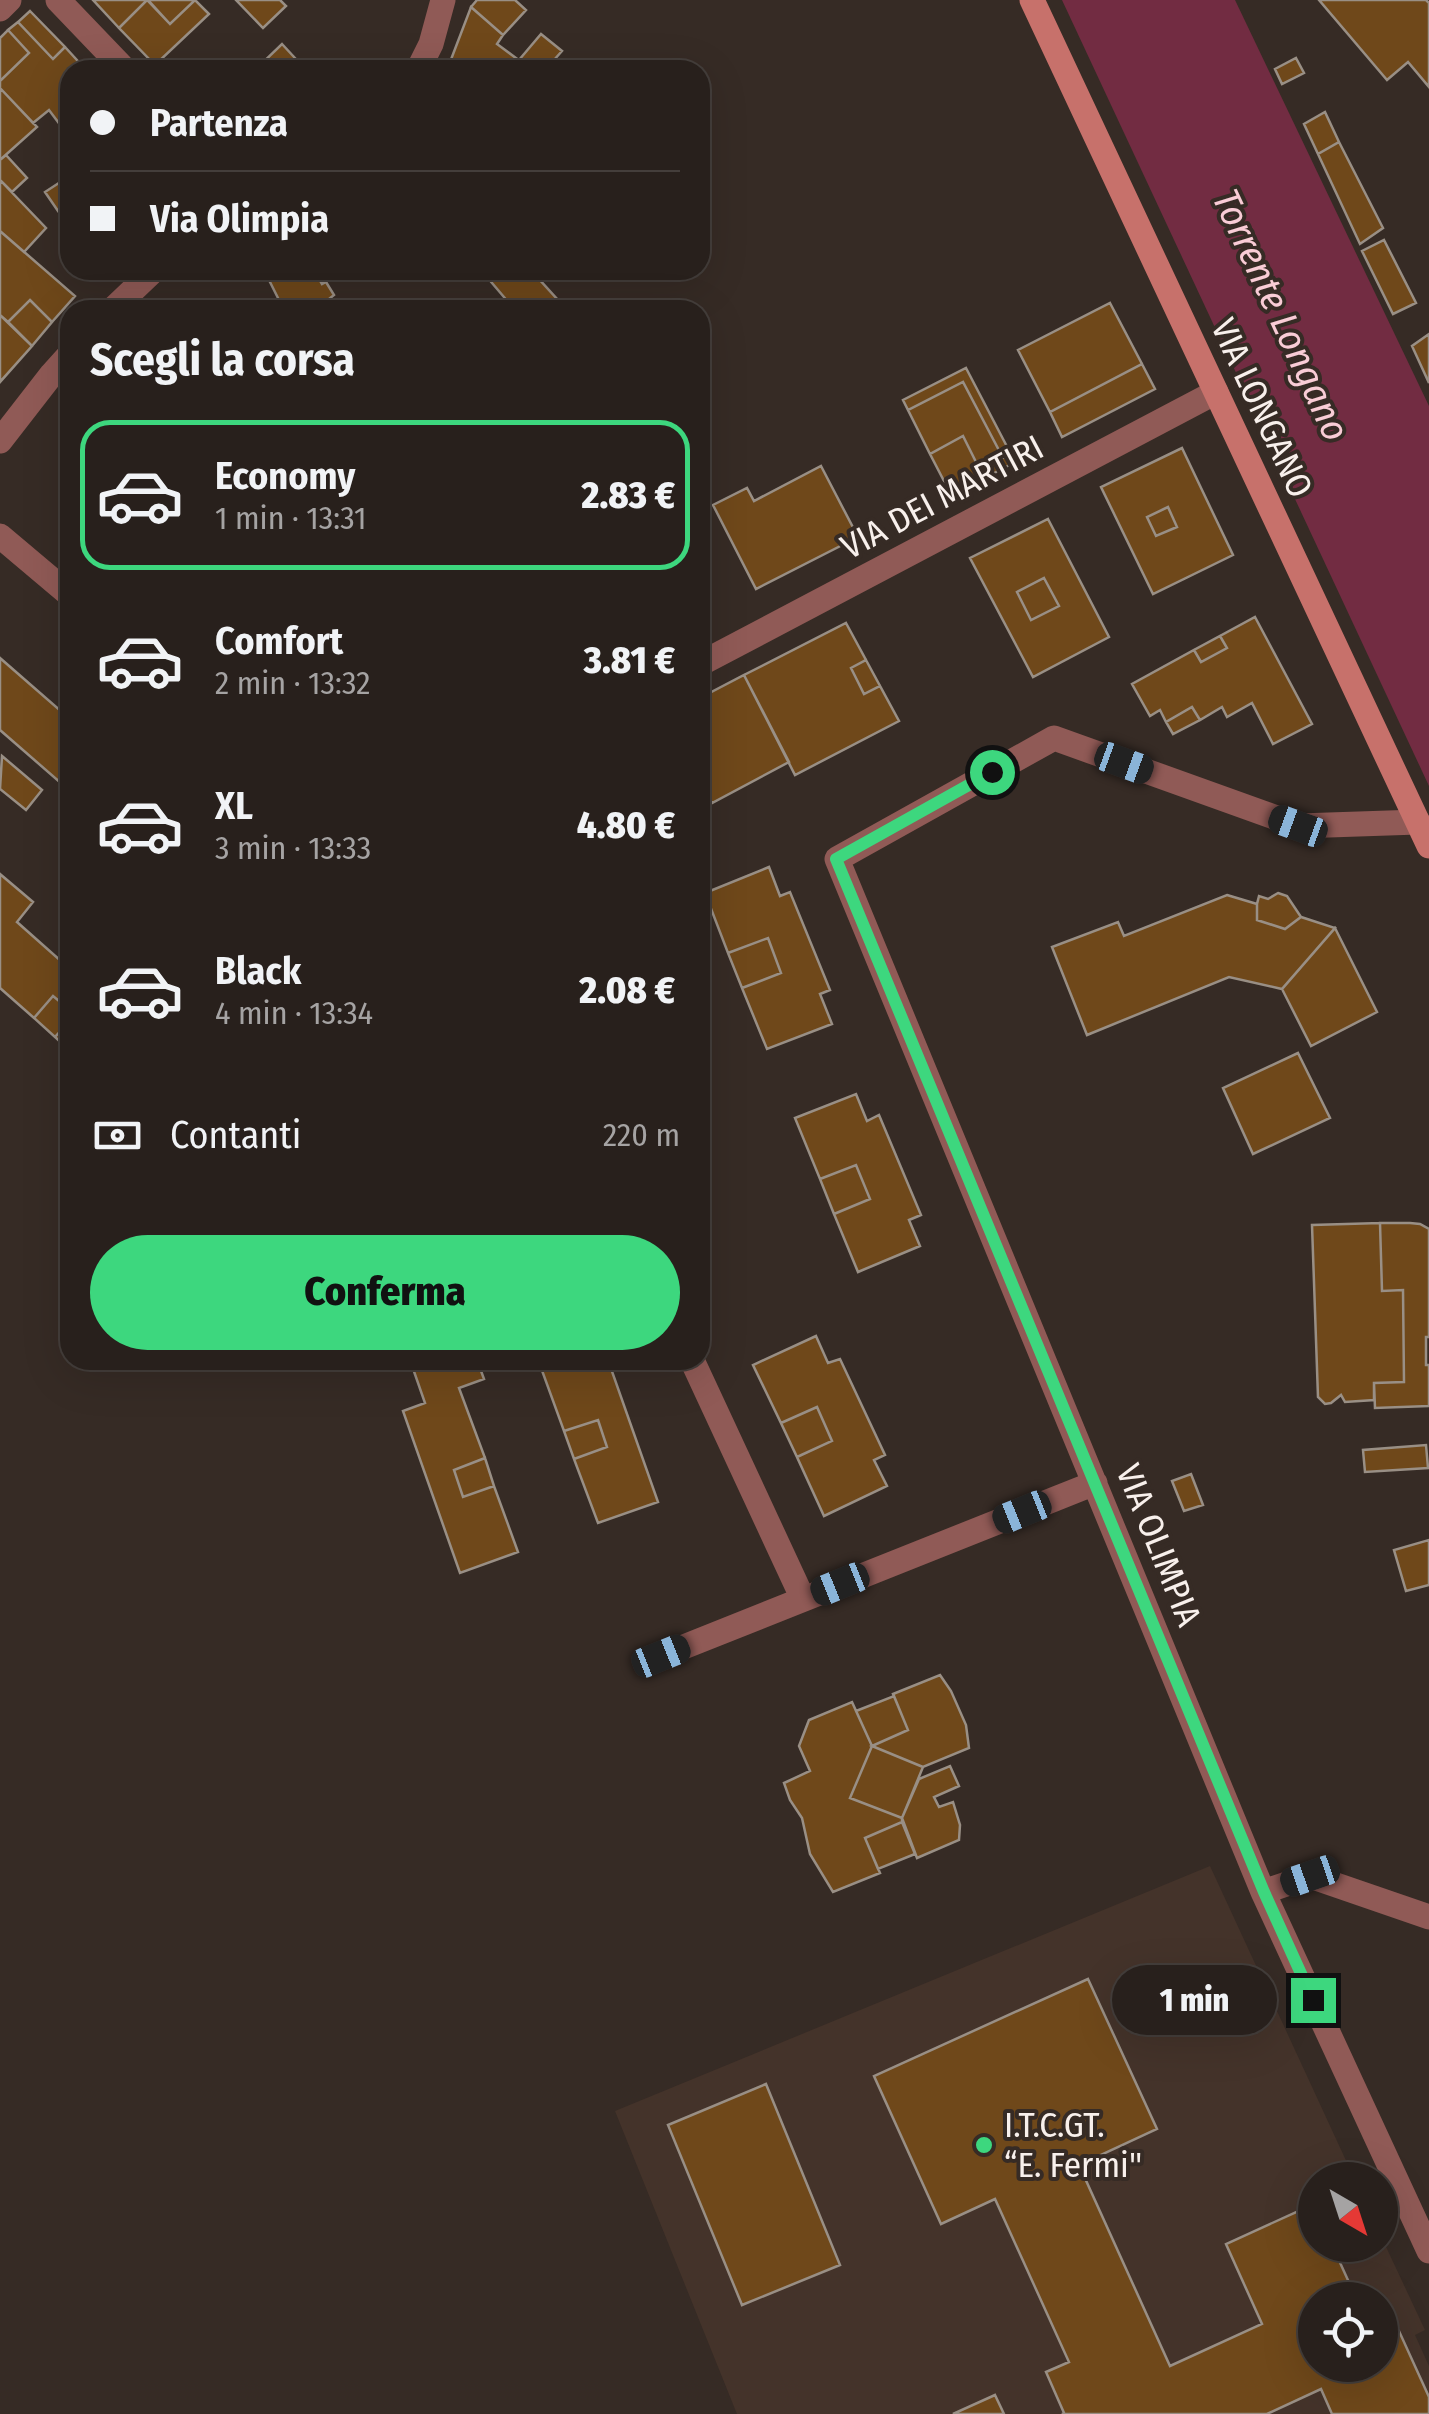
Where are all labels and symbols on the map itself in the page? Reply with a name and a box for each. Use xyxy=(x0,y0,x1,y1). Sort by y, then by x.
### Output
water label: Torrente Longano xyxy=(1203,182,1359,448)
street label: VIA LONGANO xyxy=(1202,312,1322,504)
street label: VIA DEI MARTIRI xyxy=(834,426,1050,568)
car xyxy=(1091,739,1157,787)
route start xyxy=(970,750,1015,795)
car xyxy=(1265,802,1331,850)
street label: VIA OLIMPIA xyxy=(1107,1458,1211,1633)
car xyxy=(989,1487,1055,1537)
car xyxy=(807,1559,873,1609)
car xyxy=(628,1631,694,1681)
car xyxy=(1277,1852,1343,1900)
callout: 1 min xyxy=(1113,1965,1278,2035)
route end xyxy=(1291,1978,1336,2023)
place label: I.T.C.GT. “E. Fermi" xyxy=(1004,2104,1142,2186)
marker: I.T.C.GT. “E. Fermi" xyxy=(973,2134,995,2156)
north arrow xyxy=(1298,2162,1398,2262)

